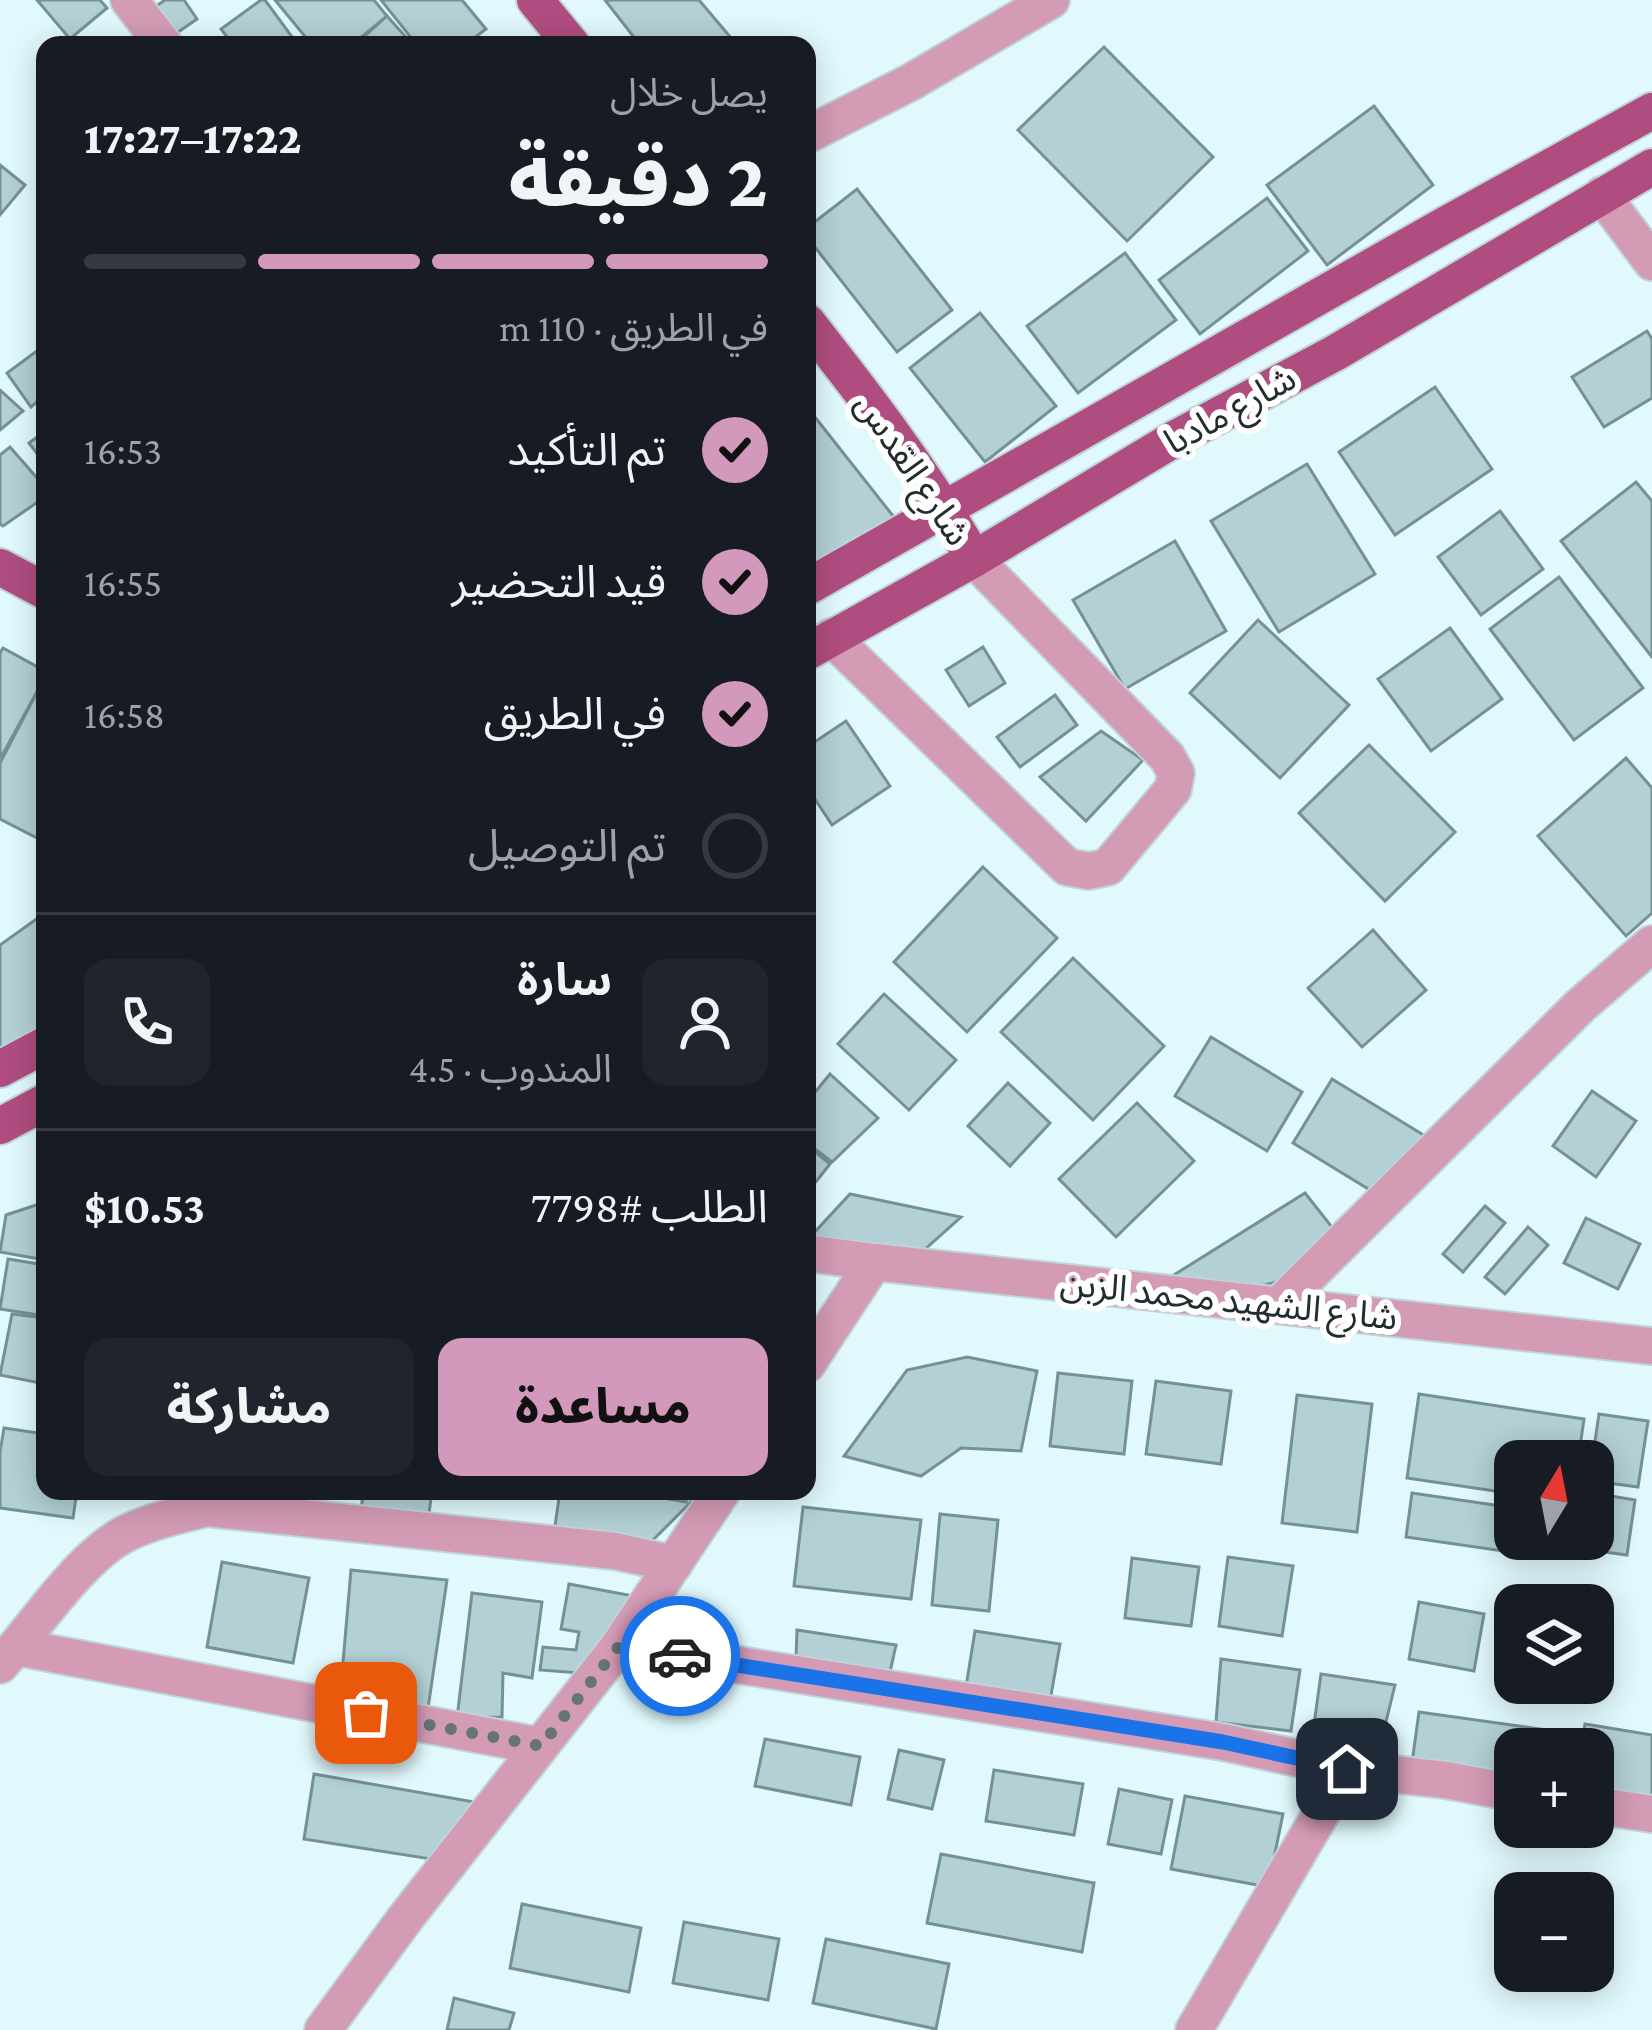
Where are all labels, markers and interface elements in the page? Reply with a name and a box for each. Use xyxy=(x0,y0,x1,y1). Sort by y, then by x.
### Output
text: يصل خلال xyxy=(610,71,768,114)
text: 17:22–17:27 xyxy=(84,113,302,163)
text: 2 دقيقة xyxy=(508,136,768,223)
text: في الطريق · 110 m xyxy=(499,306,768,349)
street label: شارع مادبا xyxy=(1157,358,1305,468)
street label: شارع القدس xyxy=(842,385,979,556)
icon: check xyxy=(702,417,768,483)
text: تم التأكيد xyxy=(507,425,666,475)
text: 16:53 xyxy=(84,429,162,472)
icon: check xyxy=(702,549,768,615)
text: قيد التحضير xyxy=(452,557,666,607)
text: 16:55 xyxy=(84,561,162,604)
icon: check xyxy=(702,681,768,747)
text: في الطريق xyxy=(484,689,666,739)
text: 16:58 xyxy=(84,693,165,736)
text: تم التوصيل xyxy=(468,821,666,871)
text: سارة xyxy=(517,955,612,1005)
button: phone xyxy=(84,959,210,1085)
button: person xyxy=(642,959,768,1085)
text: المندوب · 4.5 xyxy=(409,1047,612,1090)
text: الطلب #7798 xyxy=(531,1182,768,1232)
text: $10.53 xyxy=(84,1183,205,1233)
street label: شارع الشهيد محمد الزبن xyxy=(1058,1262,1399,1344)
button: مشاركة xyxy=(84,1338,414,1476)
button: مساعدة xyxy=(438,1338,768,1476)
north arrow xyxy=(1494,1440,1614,1560)
map controls xyxy=(1494,1440,1614,1992)
button: layers xyxy=(1494,1584,1614,1704)
courier xyxy=(620,1596,740,1716)
icon: car xyxy=(647,1623,713,1689)
pin xyxy=(315,1662,417,1764)
icon: bag xyxy=(333,1680,399,1746)
pin xyxy=(1296,1718,1398,1820)
button: + xyxy=(1494,1728,1614,1848)
icon: home xyxy=(1314,1736,1380,1802)
button: − xyxy=(1494,1872,1614,1992)

